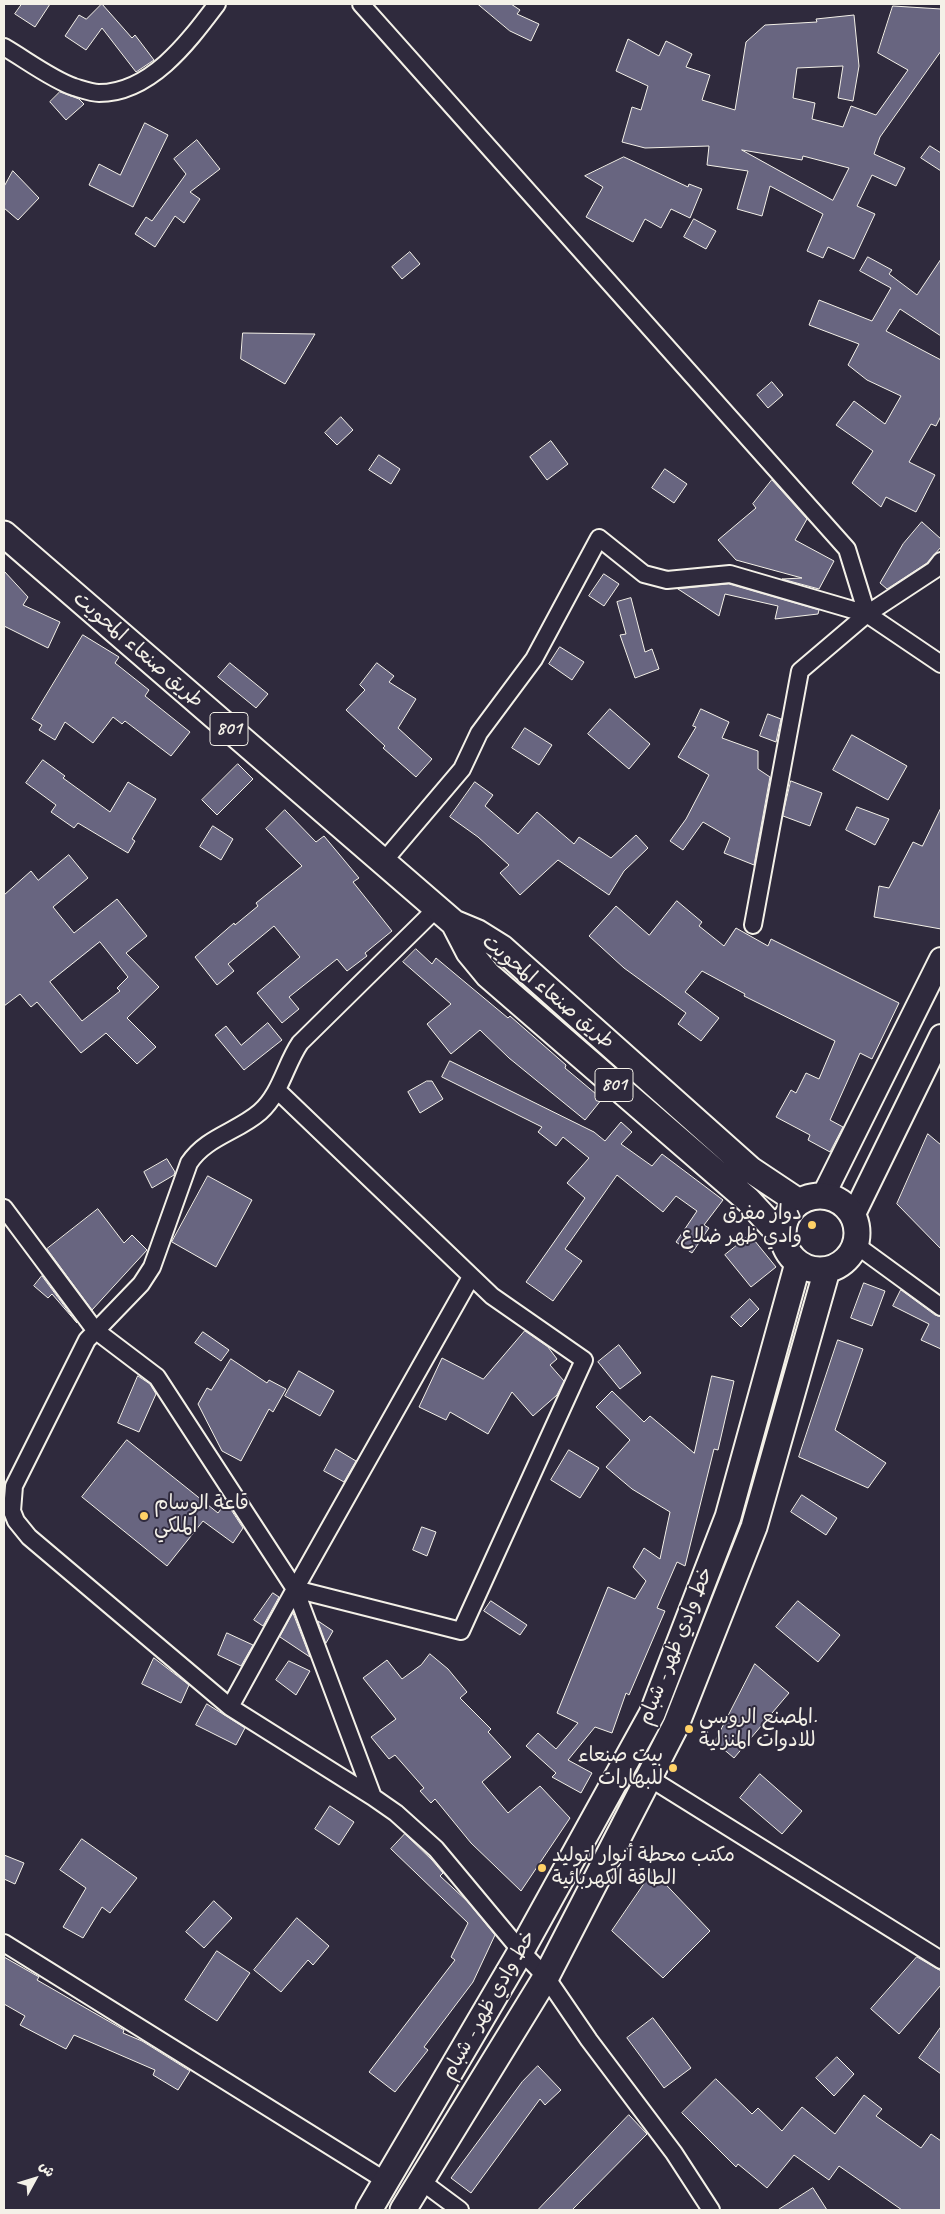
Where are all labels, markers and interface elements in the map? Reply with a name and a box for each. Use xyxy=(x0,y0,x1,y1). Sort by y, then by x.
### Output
street label: طريق صنعاء المحويت xyxy=(68,587,208,713)
road number: 801 xyxy=(210,712,248,746)
street label: طريق صنعاء المحويت xyxy=(477,930,619,1054)
road number: 801 xyxy=(595,1068,633,1102)
place label: دوار مفرق وادي ظهر ضلاع xyxy=(680,1202,802,1249)
marker: دوار مفرق وادي ظهر ضلاع xyxy=(806,1219,818,1231)
place label: قاعة الوسام الملكي xyxy=(154,1492,249,1539)
marker: قاعة الوسام الملكي xyxy=(138,1510,150,1522)
street label: خط وادي ظهر - شبام xyxy=(633,1564,719,1728)
place label: المصنع الروسي. للادوات المنزلية xyxy=(699,1706,817,1753)
marker: المصنع الروسي. للادوات المنزلية xyxy=(683,1723,695,1735)
place label: بيت صنعاء للبهارات xyxy=(578,1744,663,1791)
marker: بيت صنعاء للبهارات xyxy=(667,1762,679,1774)
place label: مكتب محطة أنوار لتوليد الطاقة الكهربائية xyxy=(552,1844,735,1891)
marker: مكتب محطة أنوار لتوليد الطاقة الكهربائية xyxy=(536,1862,548,1874)
street label: خط وادي ظهر - شبام xyxy=(437,1926,541,2084)
north arrow xyxy=(10,2154,60,2204)
text: ش xyxy=(36,2158,58,2181)

